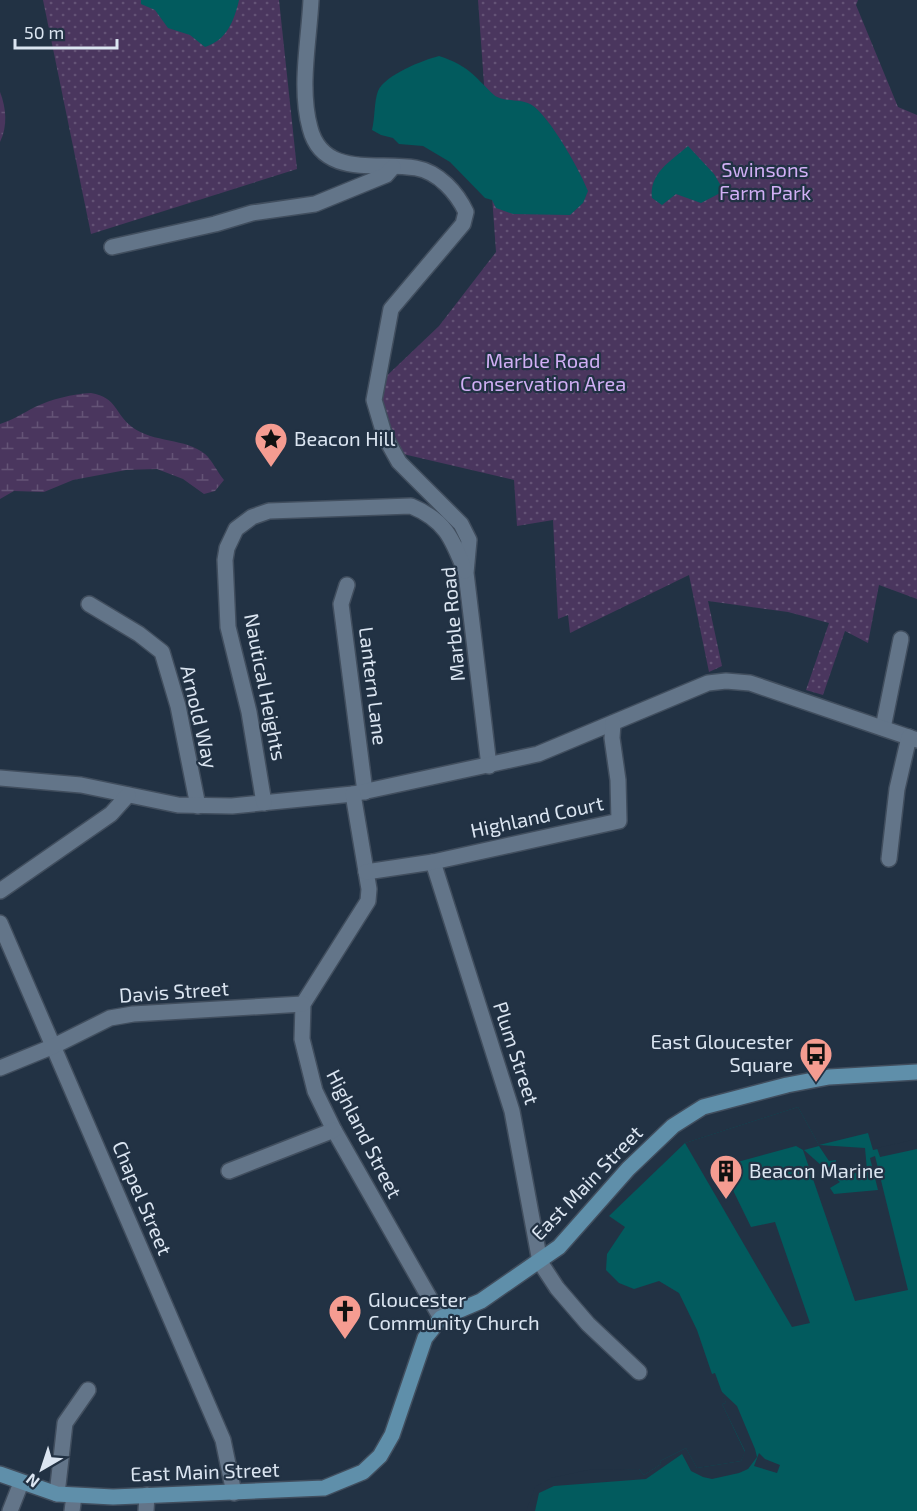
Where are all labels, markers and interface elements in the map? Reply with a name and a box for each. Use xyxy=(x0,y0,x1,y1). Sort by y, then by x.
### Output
scale bar xyxy=(15,12,117,50)
text: 50 m xyxy=(24,21,64,43)
park label: Swinsons Farm Park xyxy=(719,157,811,204)
park label: Marble Road Conservation Area xyxy=(460,348,626,395)
place icon: Beacon Hill xyxy=(253,421,289,468)
place label: Beacon Hill xyxy=(294,426,395,450)
street label: Marble Road xyxy=(435,566,469,682)
street label: Nautical Heights xyxy=(240,611,292,762)
street label: Lantern Lane xyxy=(355,625,393,746)
street label: Arnold Way xyxy=(176,663,224,771)
street label: Highland Court xyxy=(468,790,606,842)
street label: Davis Street xyxy=(118,975,230,1007)
street label: Plum Street xyxy=(489,998,545,1107)
place label: East Gloucester Square xyxy=(650,1029,793,1076)
bus stop icon: East Gloucester Square xyxy=(798,1036,834,1083)
street label: Highland Street xyxy=(322,1065,408,1202)
street label: East Main Street xyxy=(526,1120,647,1244)
street label: Chapel Street xyxy=(108,1137,178,1259)
building icon: Beacon Marine xyxy=(708,1153,744,1200)
place label: Beacon Marine xyxy=(749,1158,884,1182)
place label: Gloucester Community Church xyxy=(368,1287,540,1334)
church icon: Gloucester Community Church xyxy=(327,1293,363,1340)
north arrow xyxy=(12,1439,72,1499)
street label: East Main Street xyxy=(130,1456,280,1486)
text: N xyxy=(22,1470,43,1492)

